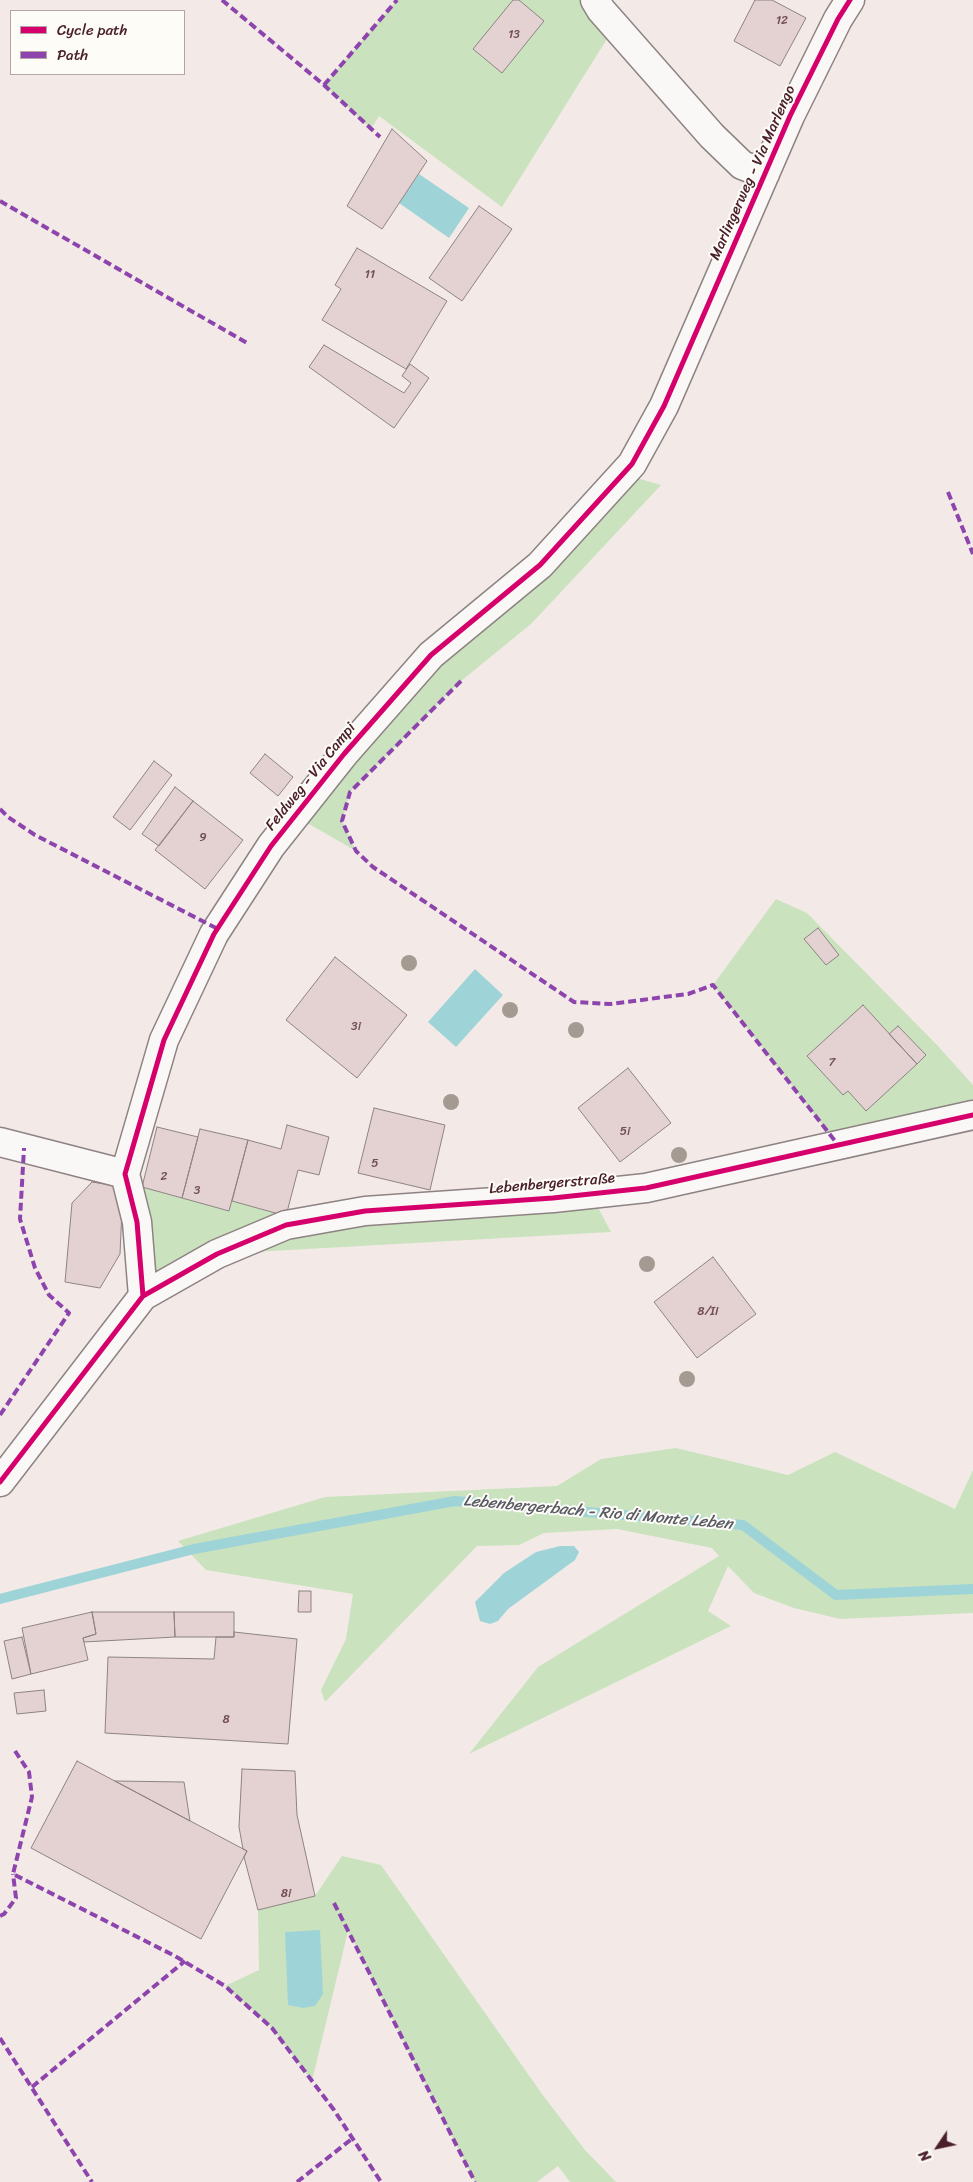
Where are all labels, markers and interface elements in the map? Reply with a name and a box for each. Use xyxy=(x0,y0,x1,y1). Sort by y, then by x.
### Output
legend xyxy=(10,10,185,75)
house number: 12 xyxy=(776,14,788,28)
text: Cycle path xyxy=(57,17,127,43)
house number: 13 xyxy=(508,28,520,42)
text: Path xyxy=(57,42,88,68)
street label: Marlingerweg - Via Marlengo xyxy=(706,83,800,263)
house number: 11 xyxy=(365,268,375,282)
street label: Feldweg - Via Campi xyxy=(262,719,360,835)
house number: 9 xyxy=(199,831,207,845)
house number: 3i xyxy=(351,1020,361,1034)
house number: 7 xyxy=(829,1056,835,1070)
house number: 5i xyxy=(620,1125,630,1139)
house number: 5 xyxy=(371,1157,379,1171)
house number: 2 xyxy=(161,1170,167,1184)
street label: Lebenbergerstraße xyxy=(488,1170,616,1198)
house number: 3 xyxy=(194,1184,200,1198)
house number: 8/II xyxy=(697,1305,719,1319)
water label: Lebenbergerbach - Rio di Monte Leben xyxy=(463,1492,733,1534)
house number: 8 xyxy=(222,1713,230,1727)
house number: 8i xyxy=(281,1887,291,1901)
north arrow xyxy=(913,2122,963,2172)
text: N xyxy=(912,2145,938,2167)

